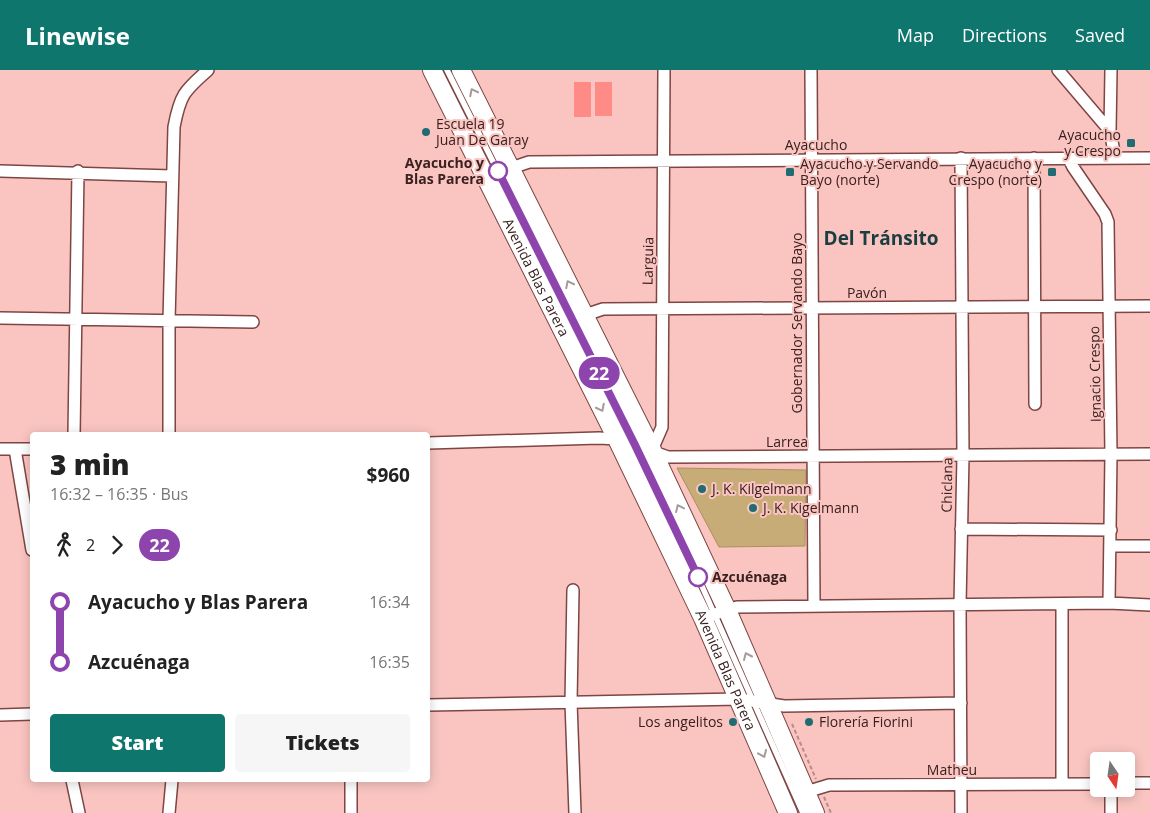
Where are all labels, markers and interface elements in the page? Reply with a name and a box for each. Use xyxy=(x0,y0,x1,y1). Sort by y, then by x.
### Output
text: Linewise xyxy=(25,19,130,52)
text: Map xyxy=(897,23,934,47)
text: Directions xyxy=(962,23,1047,47)
text: Saved xyxy=(1075,23,1125,47)
one-way arrow xyxy=(469,89,479,98)
place label: Escuela 19 Juan De Garay xyxy=(434,114,529,149)
place label: Ayacucho y Crespo xyxy=(1058,125,1121,160)
marker: Escuela 19 Juan De Garay xyxy=(420,126,432,138)
street label: Ayacucho xyxy=(785,135,847,154)
marker: Ayacucho y Crespo xyxy=(1125,137,1137,149)
place label: Ayacucho y Blas Parera xyxy=(405,153,484,188)
place label: Ayacucho y Servando Bayo (norte) xyxy=(800,154,939,189)
place label: Ayacucho y Crespo (norte) xyxy=(948,154,1043,189)
marker: Ayacucho y Blas Parera xyxy=(488,161,508,181)
marker: Ayacucho y Servando Bayo (norte) xyxy=(784,166,796,178)
marker: Ayacucho y Crespo (norte) xyxy=(1046,166,1058,178)
street label: Avenida Blas Parera xyxy=(499,215,574,339)
district label: Del Tránsito xyxy=(824,225,938,251)
street label: Gobernador Servando Bayo xyxy=(787,233,806,413)
street label: Larguia xyxy=(638,237,657,285)
one-way arrow xyxy=(565,280,575,289)
street label: Pavón xyxy=(847,283,887,302)
street label: Ignacio Crespo xyxy=(1084,326,1105,422)
line badge: 22 xyxy=(576,357,622,389)
text: 22 xyxy=(589,361,609,385)
one-way arrow xyxy=(595,403,605,412)
street label: Larrea xyxy=(766,432,808,451)
text: 3 min xyxy=(50,445,130,483)
street label: Chiclana xyxy=(937,457,956,513)
text: $960 xyxy=(367,462,410,488)
place label: J. K. Kilgelmann xyxy=(710,479,812,498)
text: 16:32 – 16:35 · Bus xyxy=(50,483,188,505)
marker: J. K. Kilgelmann xyxy=(696,483,708,495)
place label: J. K. Kigelmann xyxy=(761,498,859,517)
marker: J. K. Kigelmann xyxy=(747,502,759,514)
one-way arrow xyxy=(675,504,686,513)
icon: walk xyxy=(50,531,78,559)
icon: forward xyxy=(103,531,131,559)
text: 22 xyxy=(149,533,170,557)
text: 2 xyxy=(86,534,95,556)
marker: Azcuénaga xyxy=(688,567,708,587)
place label: Azcuénaga xyxy=(712,567,787,586)
text: Ayacucho y Blas Parera xyxy=(88,589,308,615)
text: 16:34 xyxy=(369,591,410,613)
street label: Avenida Blas Parera xyxy=(691,606,761,733)
text: Azcuénaga xyxy=(88,649,190,675)
text: 16:35 xyxy=(369,651,410,673)
one-way arrow xyxy=(743,652,754,661)
place label: Los angelitos xyxy=(638,712,723,731)
place label: Florería Fiorini xyxy=(819,712,913,731)
button: Start xyxy=(50,714,225,772)
button: Tickets xyxy=(235,714,410,772)
marker: Los angelitos xyxy=(727,716,739,728)
marker: Florería Fiorini xyxy=(803,716,815,728)
one-way arrow xyxy=(756,749,767,758)
north arrow xyxy=(1090,752,1135,798)
map controls xyxy=(1090,752,1135,797)
street label: Matheu xyxy=(927,760,977,779)

